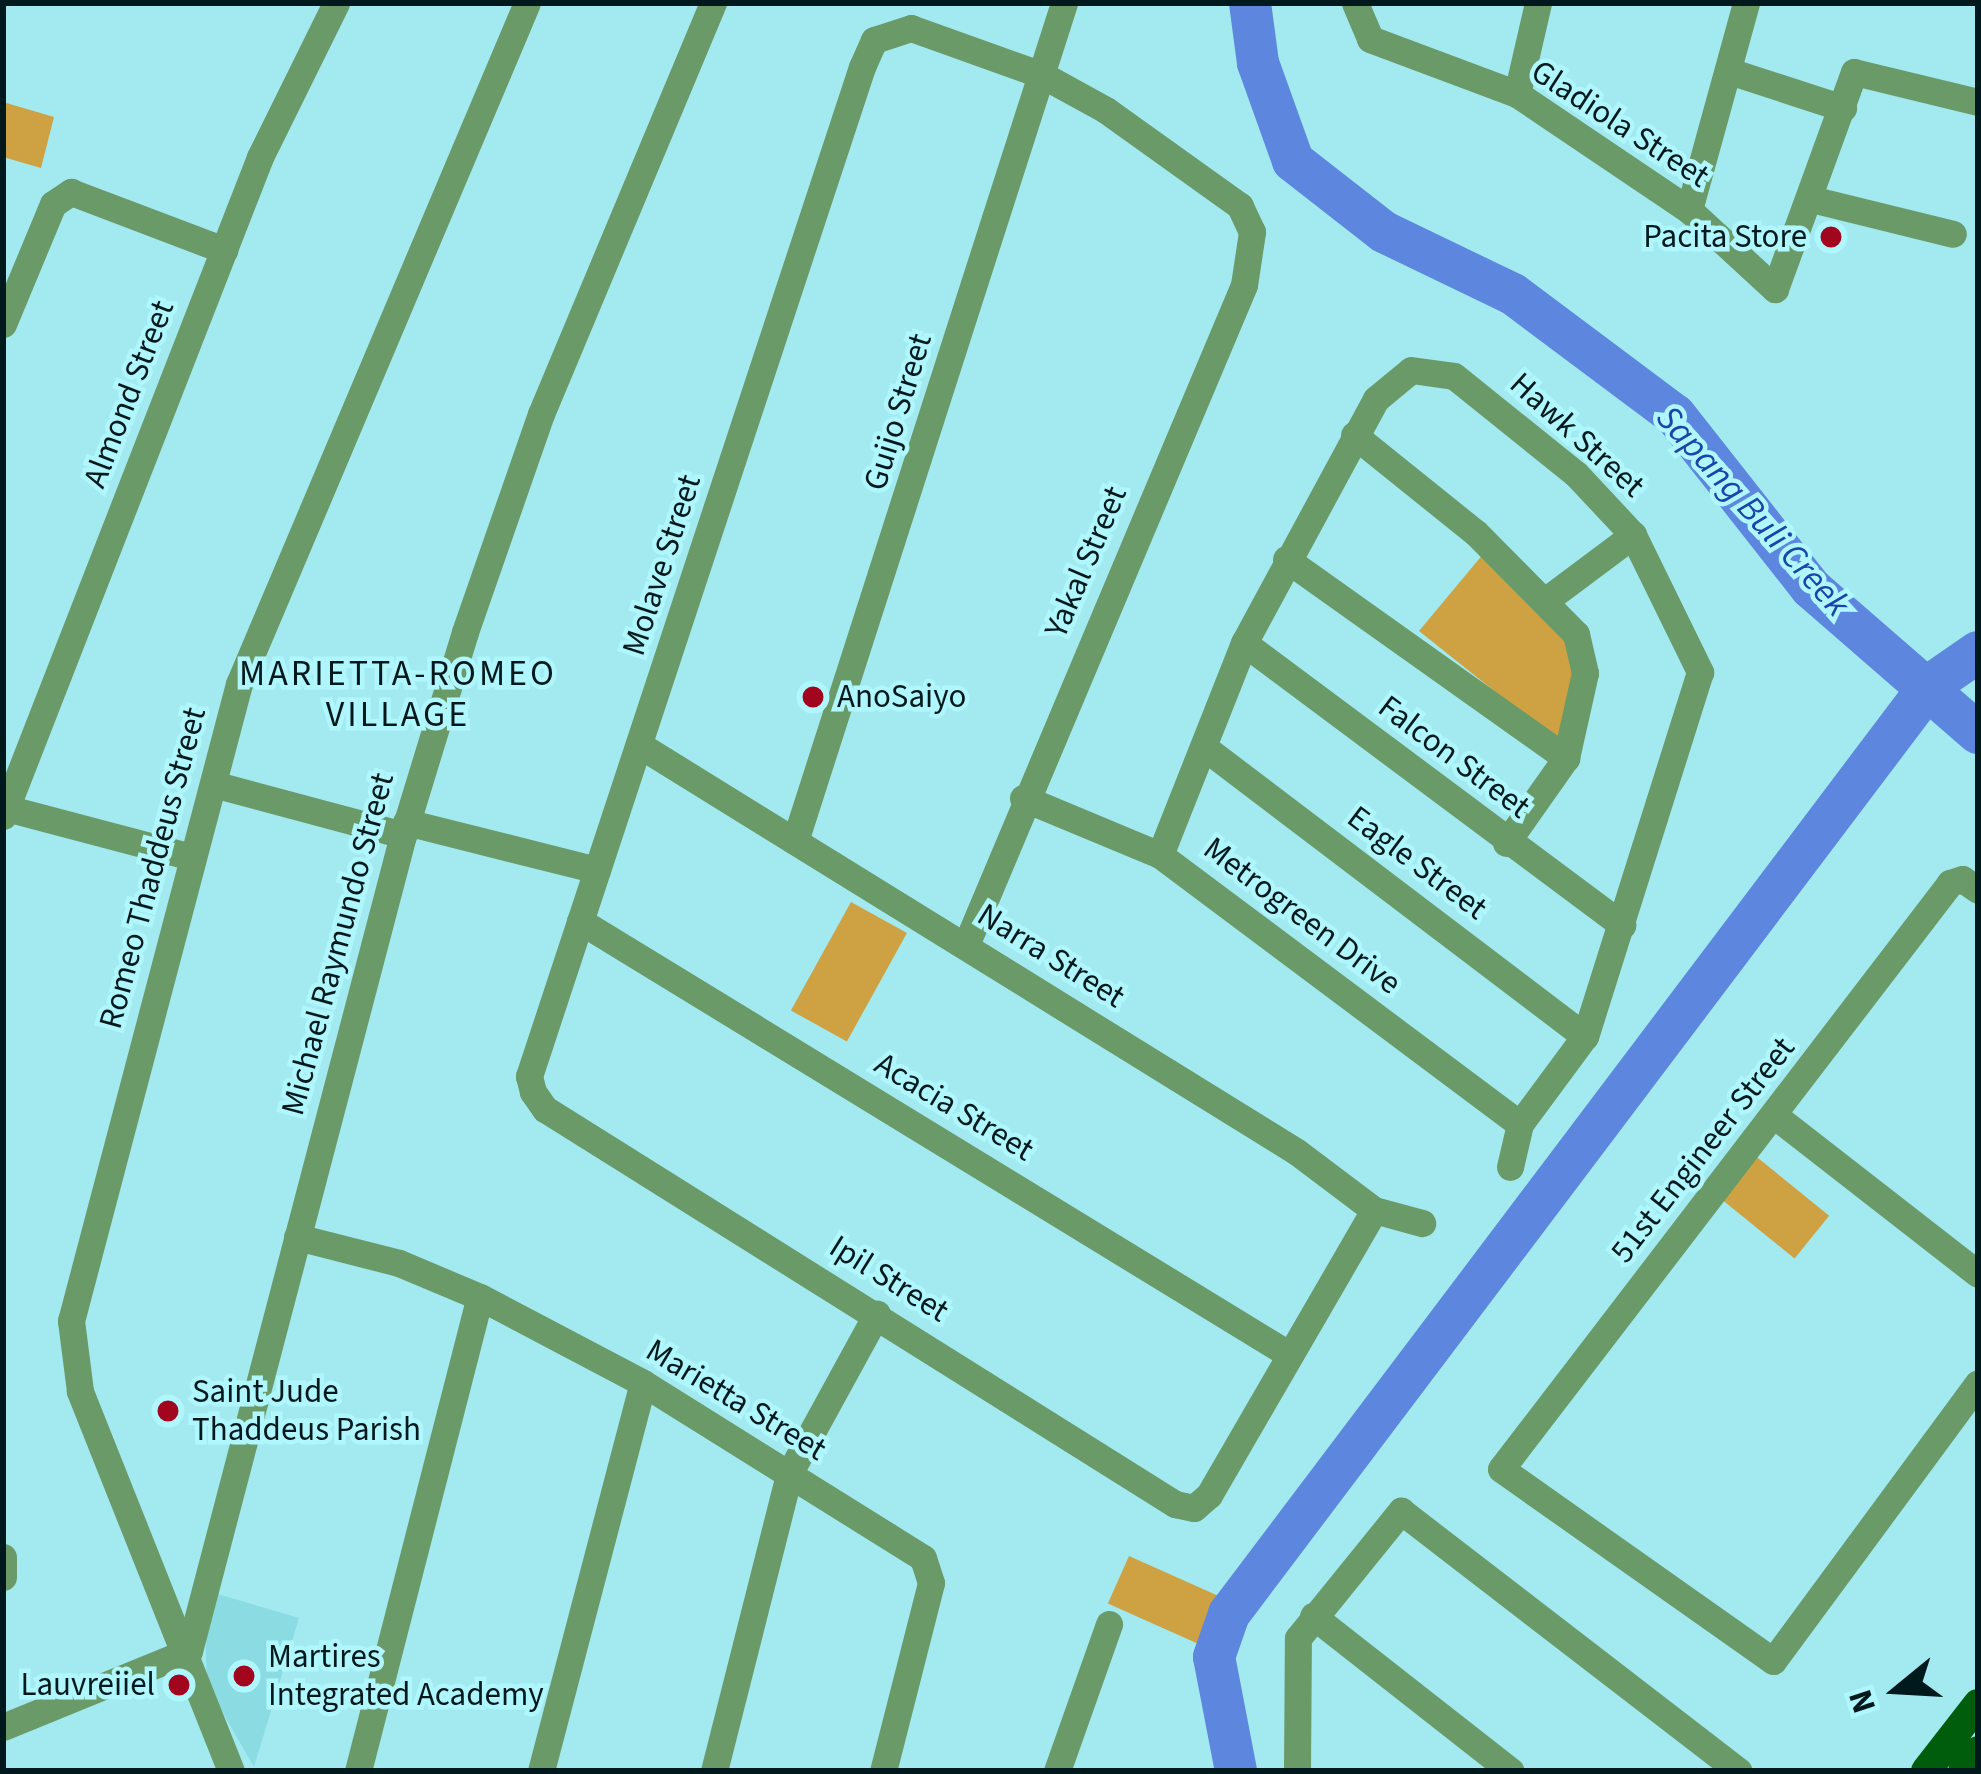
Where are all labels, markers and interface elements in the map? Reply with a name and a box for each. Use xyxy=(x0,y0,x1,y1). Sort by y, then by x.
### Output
street label: Gladiola Street xyxy=(1524,52,1716,196)
place label: Pacita Store xyxy=(1643,217,1807,257)
marker: Pacita Store xyxy=(1818,224,1844,250)
street label: Almond Street xyxy=(75,295,183,493)
street label: Guijo Street xyxy=(855,329,941,495)
street label: Hawk Street xyxy=(1502,364,1652,506)
water label: Sapang Buli Creek xyxy=(1647,397,1859,625)
street label: Molave Street xyxy=(614,470,710,660)
street label: Yakal Street xyxy=(1036,480,1136,644)
district label: MARIETTA-ROMEO VILLAGE xyxy=(239,651,557,736)
place label: AnoSaiyo xyxy=(837,677,966,717)
marker: AnoSaiyo xyxy=(800,684,826,710)
street label: Falcon Street xyxy=(1370,687,1538,827)
street label: Romeo Thaddeus Street xyxy=(91,703,215,1033)
street label: Michael Raymundo Street xyxy=(273,769,403,1119)
street label: Eagle Street xyxy=(1339,798,1495,928)
street label: Metrogreen Drive xyxy=(1196,829,1408,1003)
street label: Narra Street xyxy=(970,895,1132,1017)
street label: 51st Engineer Street xyxy=(1603,1029,1803,1271)
street label: Acacia Street xyxy=(867,1044,1041,1170)
street label: Ipil Street xyxy=(822,1227,956,1331)
street label: Marietta Street xyxy=(639,1331,833,1469)
place label: Saint Jude Thaddeus Parish xyxy=(192,1372,421,1450)
marker: Saint Jude Thaddeus Parish xyxy=(155,1398,181,1424)
north arrow xyxy=(1837,1630,1957,1750)
place label: Martires Integrated Academy xyxy=(268,1637,544,1715)
marker: Martires Integrated Academy xyxy=(231,1663,257,1689)
place label: Lauvreiiel xyxy=(20,1665,155,1705)
marker: Lauvreiiel xyxy=(166,1672,192,1698)
text: N xyxy=(1837,1684,1888,1719)

